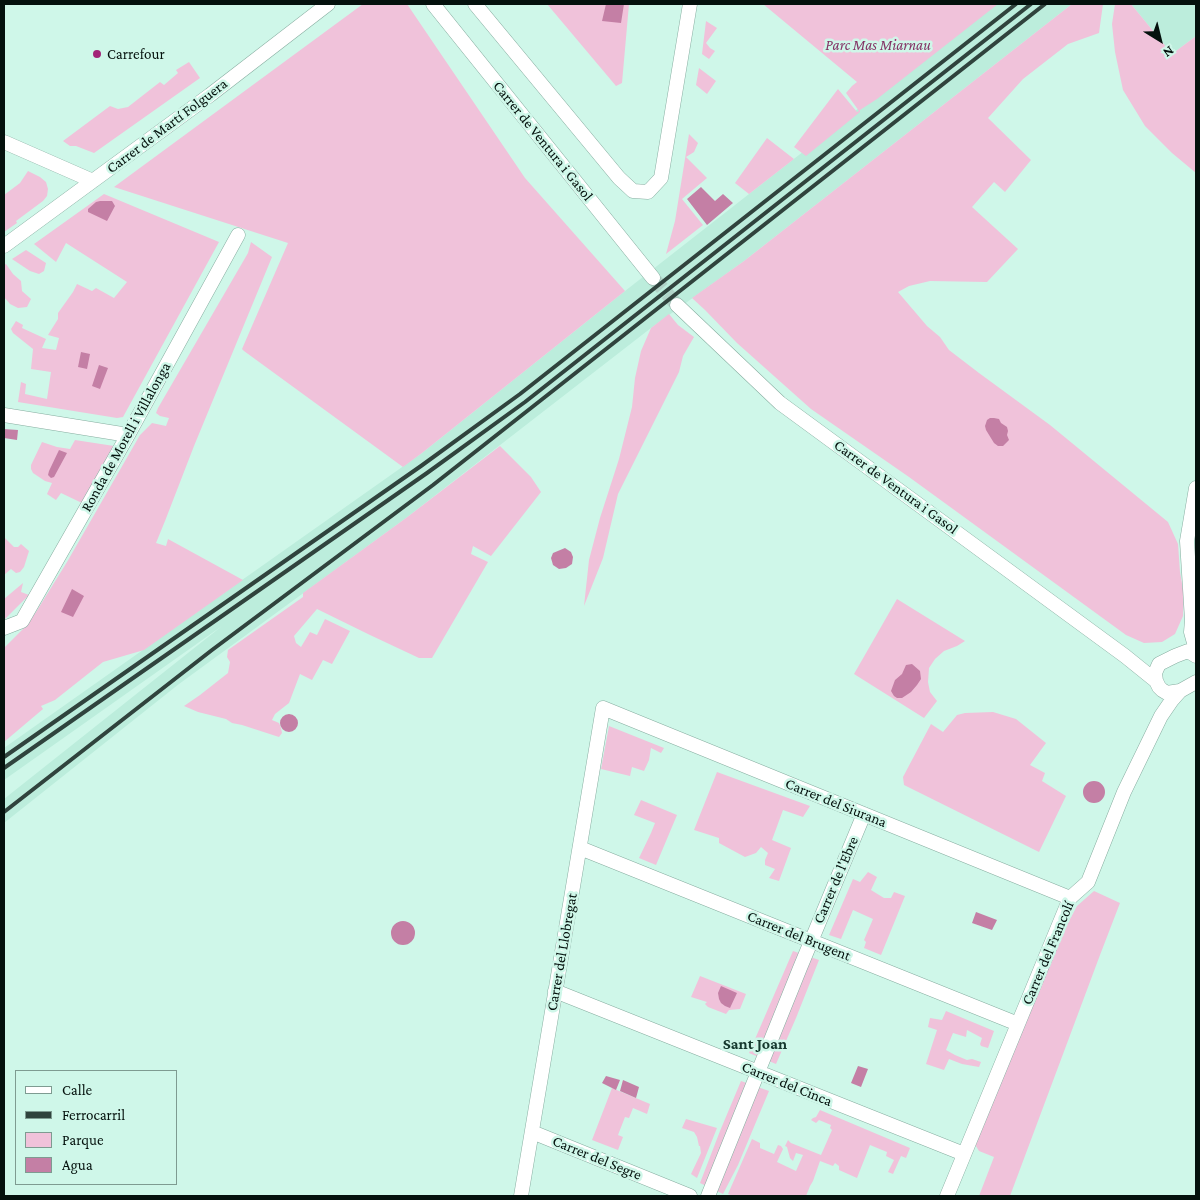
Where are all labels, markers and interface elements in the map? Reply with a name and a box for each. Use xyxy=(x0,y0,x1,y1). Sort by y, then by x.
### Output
north arrow xyxy=(1135,15,1185,65)
park label: Parc Mas Miarnau xyxy=(825,36,931,54)
text: N xyxy=(1160,43,1177,61)
place label: Carrefour xyxy=(107,45,165,63)
marker: Carrefour xyxy=(91,48,103,60)
street label: Carrer de Martí Folguera xyxy=(103,75,231,177)
street label: Carrer de Ventura i Gasol xyxy=(489,78,597,204)
street label: Ronda de Morell i Villalonga xyxy=(77,359,175,515)
street label: Carrer de Ventura i Gasol xyxy=(831,436,961,538)
street label: Carrer del Siurana xyxy=(783,774,889,832)
street label: Carrer de l'Ebre xyxy=(810,834,862,926)
street label: Carrer del Llobregat xyxy=(543,892,581,1012)
street label: Carrer del Francolí xyxy=(1018,898,1078,1008)
street label: Carrer del Brugent xyxy=(744,907,854,965)
district label: Sant Joan xyxy=(723,1034,787,1054)
street label: Carrer del Cinca xyxy=(739,1058,835,1110)
legend xyxy=(15,1070,178,1185)
text: Calle xyxy=(62,1082,92,1098)
text: Ferrocarril xyxy=(62,1107,125,1123)
text: Parque xyxy=(62,1132,103,1148)
street label: Carrer del Segre xyxy=(550,1132,644,1184)
text: Agua xyxy=(62,1157,93,1173)

